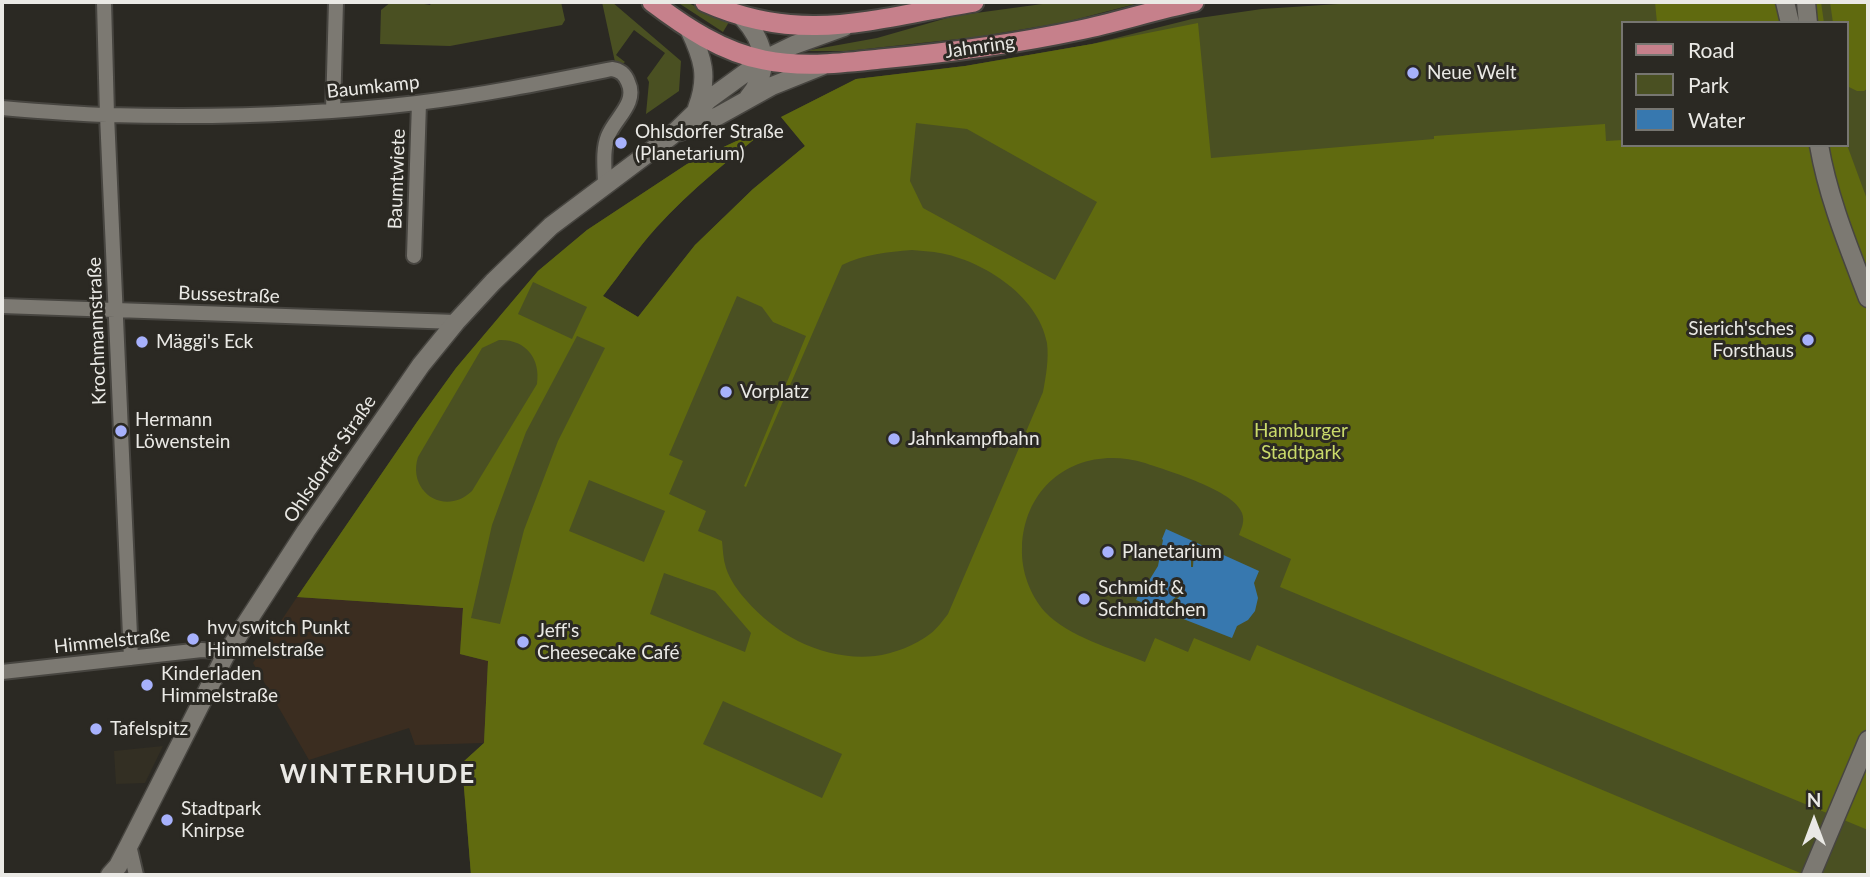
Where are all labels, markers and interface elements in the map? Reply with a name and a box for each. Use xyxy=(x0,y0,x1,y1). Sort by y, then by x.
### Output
legend xyxy=(1622,21,1849,147)
street label: Jahnring xyxy=(944,31,1016,63)
text: Road xyxy=(1688,37,1735,62)
place label: Neue Welt xyxy=(1427,62,1517,84)
marker: Neue Welt xyxy=(1405,65,1421,81)
street label: Baumkamp xyxy=(325,71,421,103)
text: Park xyxy=(1688,72,1729,97)
text: Water xyxy=(1688,107,1745,132)
place label: Ohlsdorfer Straße (Planetarium) xyxy=(635,121,784,165)
street label: Baumtwiete xyxy=(384,128,410,230)
marker: Ohlsdorfer Straße (Planetarium) xyxy=(613,135,629,151)
street label: Krochmannstraße xyxy=(83,257,111,405)
street label: Bussestraße xyxy=(178,282,280,308)
place label: Sierich'sches Forsthaus xyxy=(1688,318,1794,362)
place label: Mäggi's Eck xyxy=(156,331,253,353)
marker: Sierich'sches Forsthaus xyxy=(1800,332,1816,348)
marker: Mäggi's Eck xyxy=(134,334,150,350)
place label: Vorplatz xyxy=(740,381,809,403)
marker: Vorplatz xyxy=(718,384,734,400)
street label: Ohlsdorfer Straße xyxy=(279,391,381,527)
place label: Hermann Löwenstein xyxy=(135,409,230,453)
park label: Hamburger Stadtpark xyxy=(1254,420,1348,464)
marker: Hermann Löwenstein xyxy=(113,423,129,439)
place label: Jahnkampfbahn xyxy=(908,428,1040,450)
marker: Jahnkampfbahn xyxy=(886,431,902,447)
place label: Planetarium xyxy=(1122,541,1222,563)
marker: Planetarium xyxy=(1100,544,1116,560)
place label: Schmidt & Schmidtchen xyxy=(1098,577,1206,621)
marker: Schmidt & Schmidtchen xyxy=(1076,591,1092,607)
place label: hvv switch Punkt Himmelstraße xyxy=(207,617,350,661)
place label: Jeff's Cheesecake Café xyxy=(537,620,680,664)
street label: Himmelstraße xyxy=(53,624,171,658)
marker: hvv switch Punkt Himmelstraße xyxy=(185,631,201,647)
marker: Jeff's Cheesecake Café xyxy=(515,634,531,650)
place label: Kinderladen Himmelstraße xyxy=(161,663,278,707)
marker: Kinderladen Himmelstraße xyxy=(139,677,155,693)
place label: Tafelspitz xyxy=(110,718,188,740)
marker: Tafelspitz xyxy=(88,721,104,737)
district label: WINTERHUDE xyxy=(281,759,475,791)
north arrow xyxy=(1779,786,1849,856)
text: N xyxy=(1807,788,1821,811)
place label: Stadtpark Knirpse xyxy=(181,798,261,842)
marker: Stadtpark Knirpse xyxy=(159,812,175,828)

